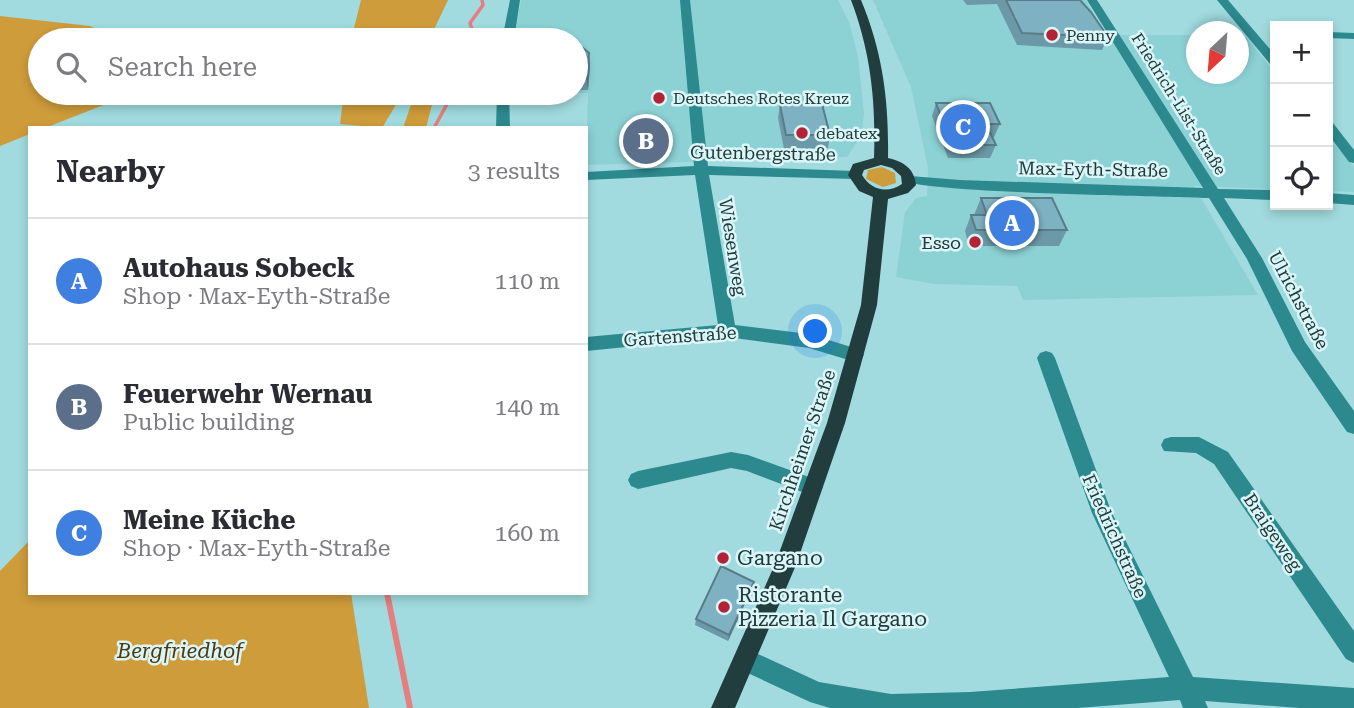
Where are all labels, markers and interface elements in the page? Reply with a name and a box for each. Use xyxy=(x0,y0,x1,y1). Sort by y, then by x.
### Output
north arrow xyxy=(1186,21,1249,84)
map controls xyxy=(1270,21,1333,210)
button: + xyxy=(1270,21,1333,84)
place label: Penny xyxy=(1066,26,1115,45)
marker: Penny xyxy=(1044,27,1060,43)
search box xyxy=(28,28,588,105)
street label: Friedrich-List-Straße xyxy=(1128,30,1231,179)
icon: search xyxy=(52,48,90,86)
text: Search here xyxy=(108,52,257,82)
button: − xyxy=(1270,84,1333,147)
place label: Deutsches Rotes Kreuz xyxy=(673,89,849,108)
marker: Deutsches Rotes Kreuz xyxy=(651,90,667,106)
pin: C xyxy=(940,101,986,153)
pin: B xyxy=(623,115,669,167)
place label: debatex xyxy=(816,124,878,143)
marker: debatex xyxy=(794,125,810,141)
street label: Gutenbergstraße xyxy=(690,141,836,165)
button: locate xyxy=(1270,147,1333,210)
text: Nearby xyxy=(56,154,165,189)
street label: Max-Eyth-Straße xyxy=(1018,157,1168,181)
text: 3 results xyxy=(468,158,560,185)
street label: Wiesenweg xyxy=(715,197,751,298)
pin: A xyxy=(989,197,1035,249)
place label: Esso xyxy=(921,232,961,253)
marker: Esso xyxy=(967,234,983,250)
street label: Ulrichstraße xyxy=(1264,247,1334,353)
text: Autohaus Sobeck xyxy=(123,253,355,283)
text: A xyxy=(71,268,87,295)
text: 110 m xyxy=(495,268,560,295)
text: Shop · Max-Eyth-Straße xyxy=(123,283,390,310)
your location xyxy=(798,314,832,348)
street label: Gartenstraße xyxy=(623,322,737,350)
street label: Kirchheimer Straße xyxy=(765,367,839,533)
text: Feuerwehr Wernau xyxy=(123,379,372,409)
text: B xyxy=(71,394,87,421)
text: 140 m xyxy=(495,394,560,421)
text: Public building xyxy=(123,409,294,436)
street label: Friedrichstraße xyxy=(1078,471,1152,601)
street label: Braigeweg xyxy=(1239,489,1307,575)
text: Meine Küche xyxy=(123,505,295,535)
text: C xyxy=(71,520,87,547)
text: 160 m xyxy=(495,520,560,547)
text: Shop · Max-Eyth-Straße xyxy=(123,535,390,562)
place label: Gargano xyxy=(737,546,823,570)
marker: Gargano xyxy=(715,550,731,566)
place label: Ristorante Pizzeria Il Gargano xyxy=(738,583,927,631)
marker: Ristorante Pizzeria Il Gargano xyxy=(716,599,732,615)
park label: Bergfriedhof xyxy=(116,639,245,663)

